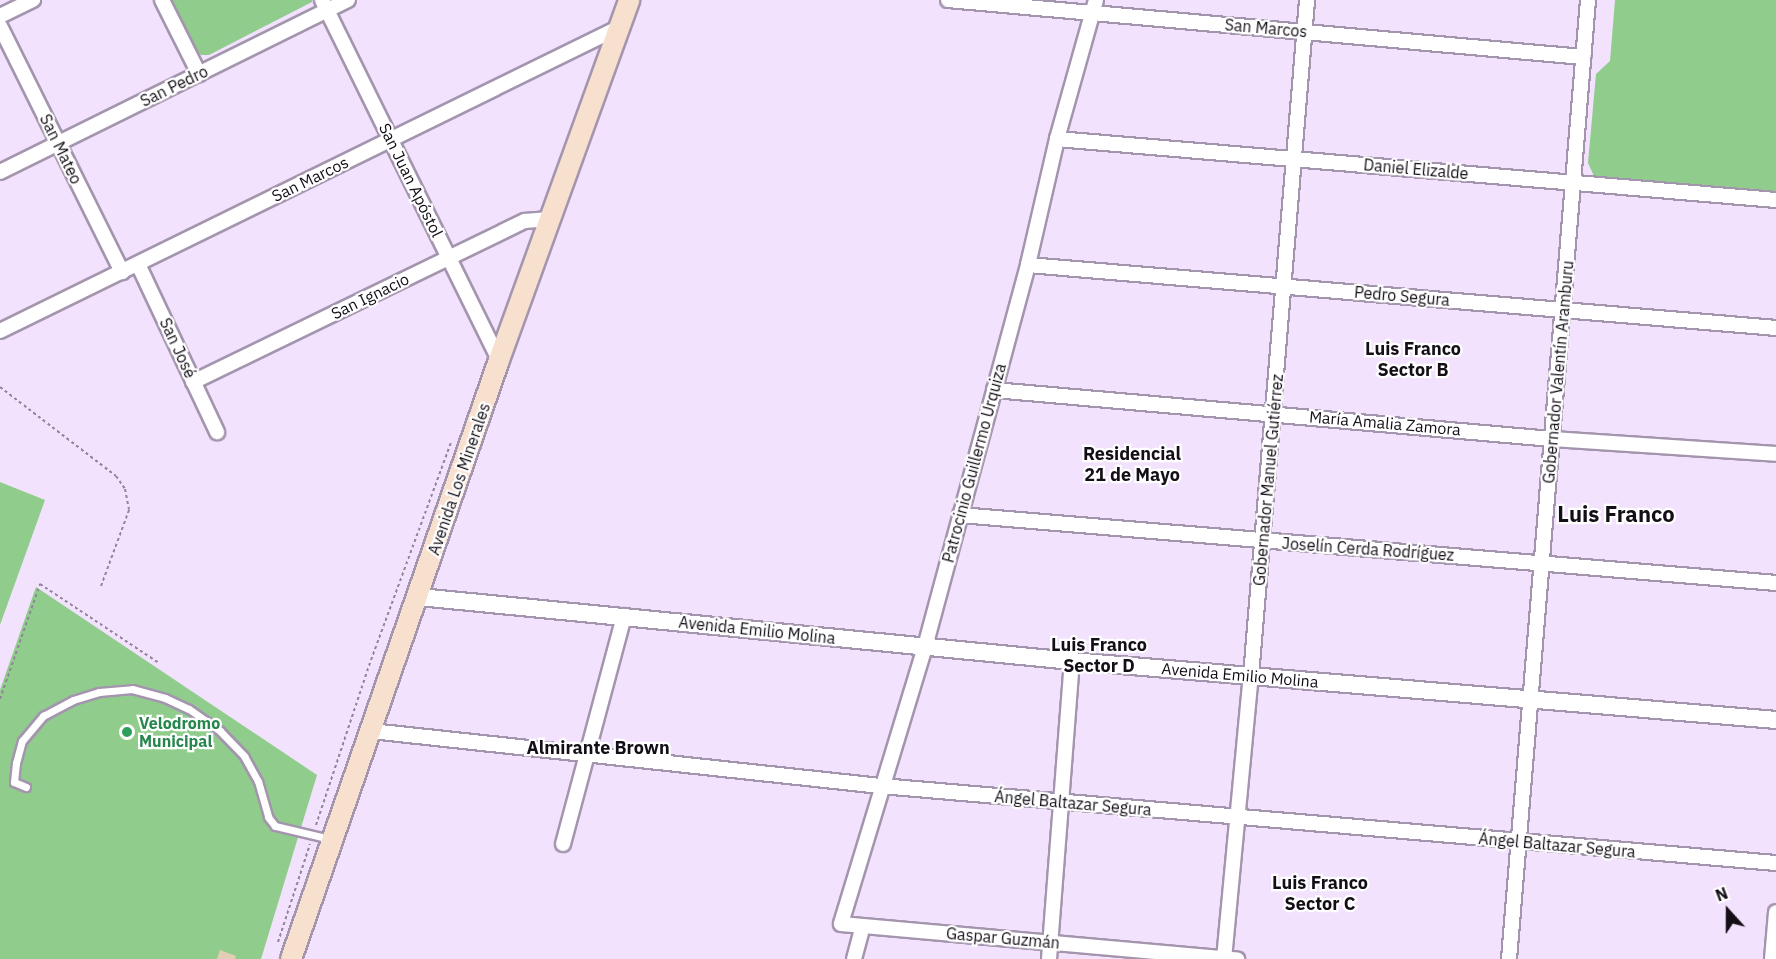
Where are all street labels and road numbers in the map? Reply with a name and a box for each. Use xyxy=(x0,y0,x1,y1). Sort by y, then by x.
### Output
street label: San Marcos xyxy=(1224,15,1308,41)
street label: San Pedro xyxy=(137,61,211,111)
street label: San Mateo xyxy=(36,111,86,187)
street label: San Juan Apóstol xyxy=(375,120,447,240)
street label: San Marcos xyxy=(269,152,351,206)
street label: Daniel Elizalde xyxy=(1363,155,1469,183)
street label: Gobernador Valentín Aramburu xyxy=(1539,260,1577,484)
street label: San Ignacio xyxy=(328,269,412,323)
street label: Pedro Segura xyxy=(1353,282,1451,310)
street label: San José xyxy=(156,315,200,381)
street label: Patrocinio Guillermo Urquiza xyxy=(938,361,1010,565)
street label: Gobernador Manuel Gutiérrez xyxy=(1249,373,1287,587)
street label: Avenida Los Minerales xyxy=(424,400,494,558)
street label: María Amalia Zamora xyxy=(1308,407,1462,439)
street label: Joselín Cerda Rodríguez xyxy=(1281,533,1455,565)
street label: Avenida Emilio Molina xyxy=(678,612,836,648)
street label: Avenida Emilio Molina xyxy=(1161,659,1319,691)
street label: Ángel Baltazar Segura xyxy=(994,787,1152,819)
street label: Ángel Baltazar Segura xyxy=(1478,829,1636,861)
street label: Gaspar Guzmán xyxy=(945,923,1061,953)

